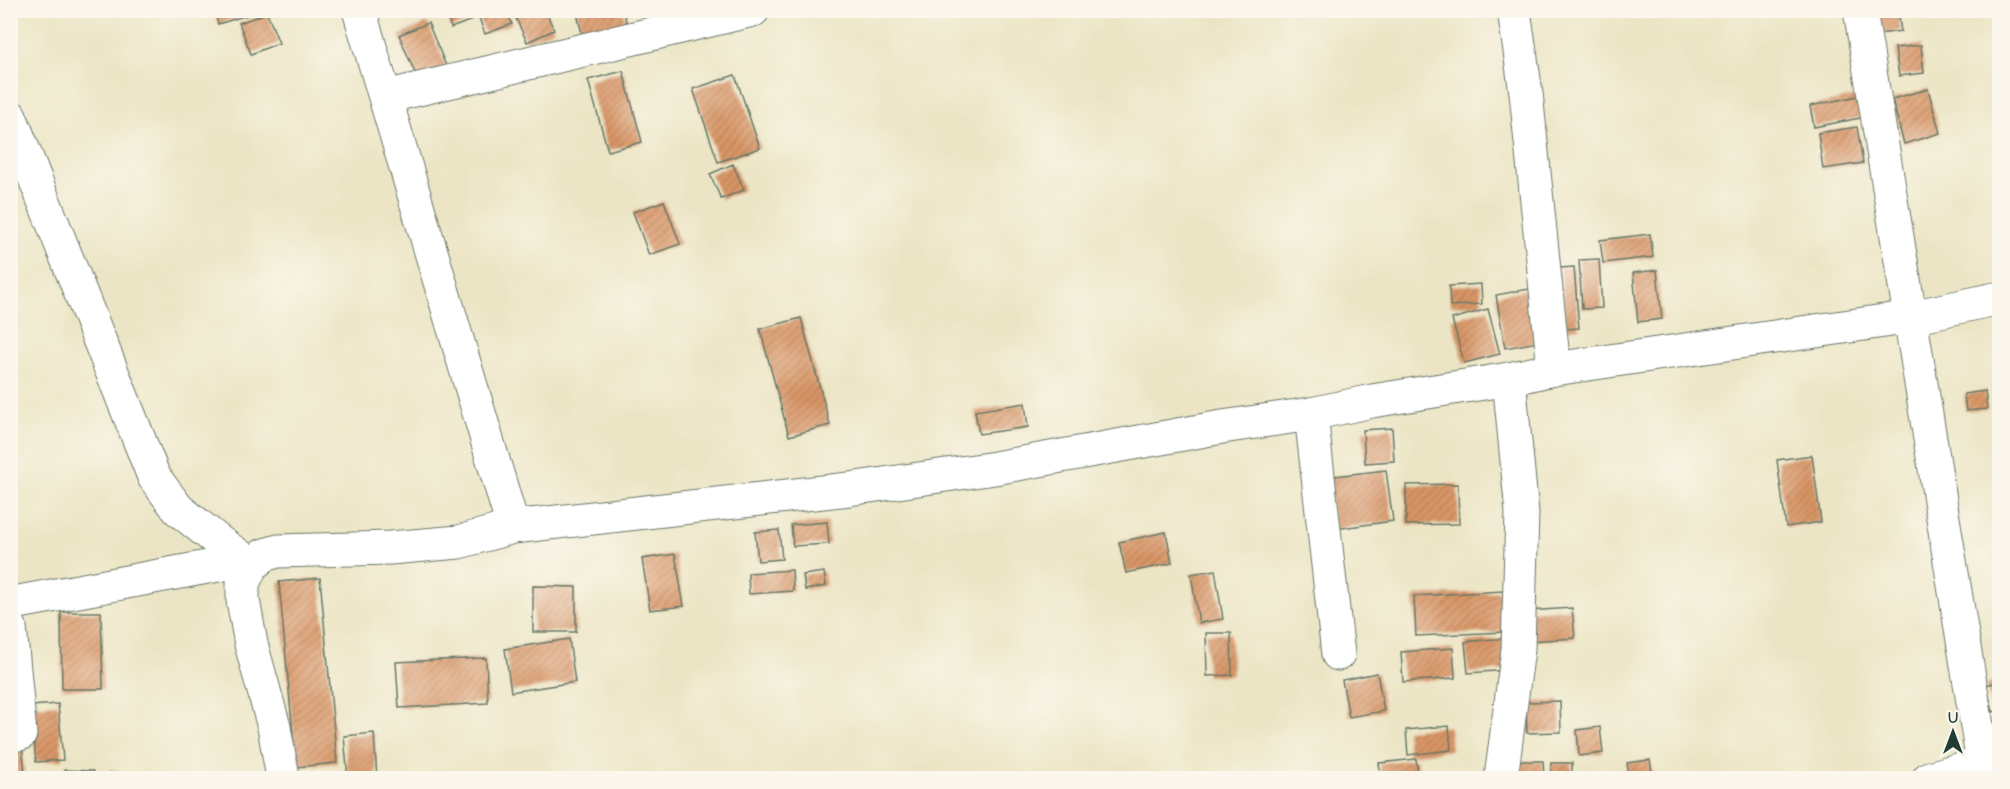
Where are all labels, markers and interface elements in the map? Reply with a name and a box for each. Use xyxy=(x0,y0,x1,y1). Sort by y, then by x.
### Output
north arrow xyxy=(1923,702,1983,762)
text: U xyxy=(1948,709,1958,727)

